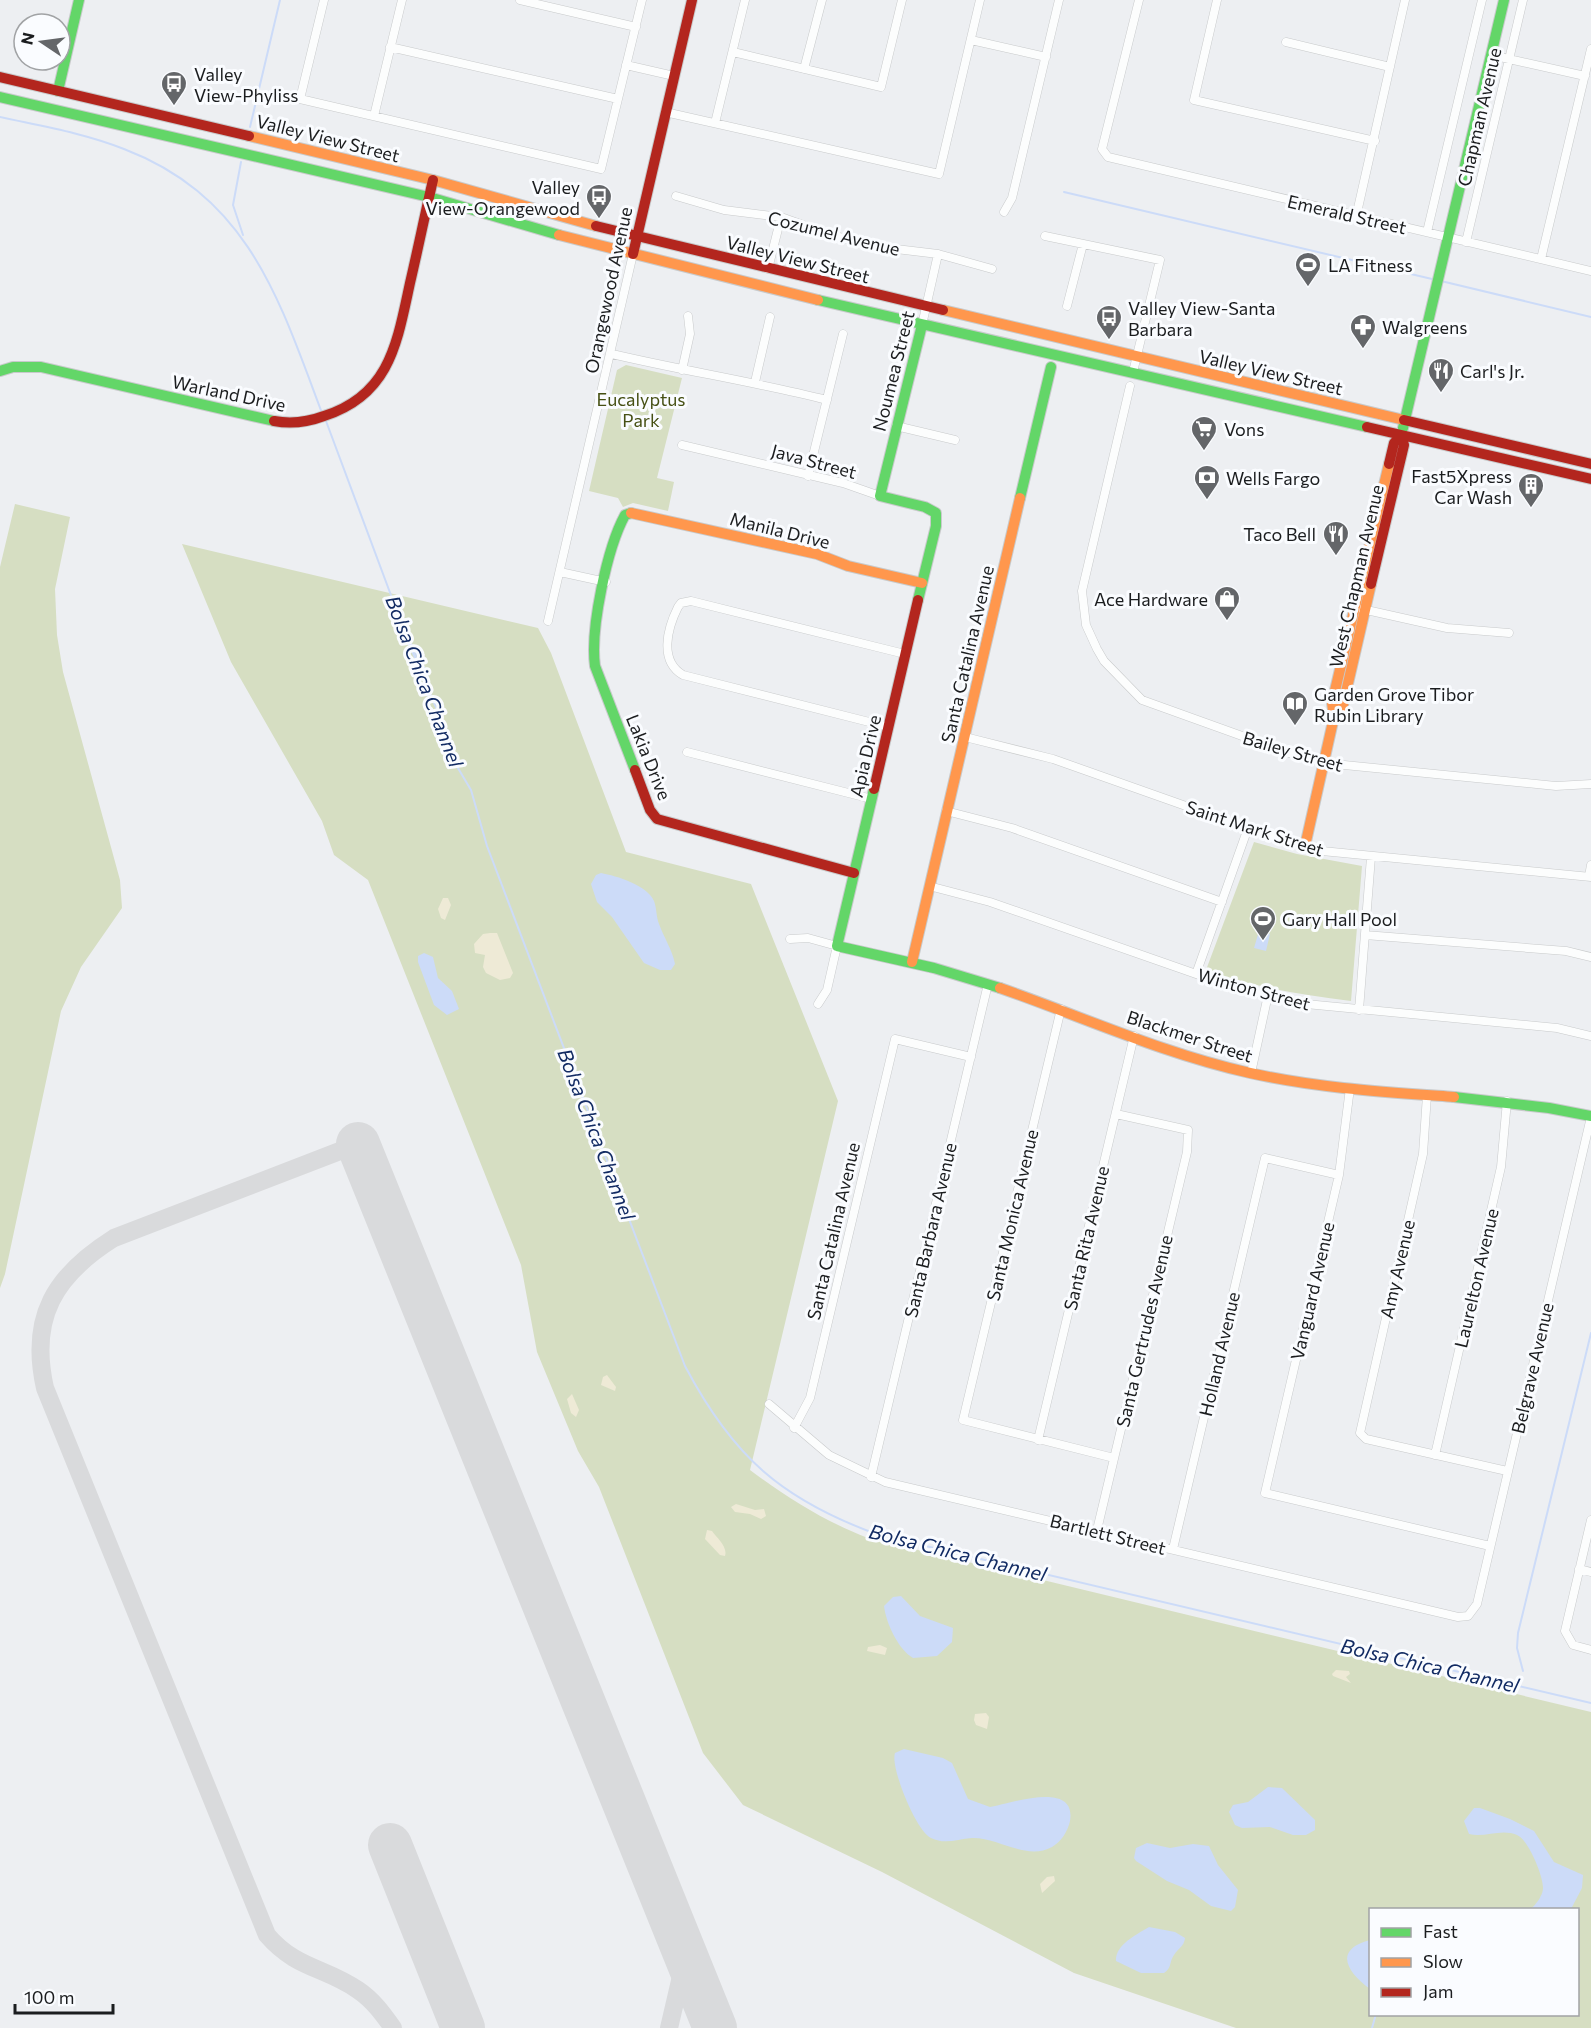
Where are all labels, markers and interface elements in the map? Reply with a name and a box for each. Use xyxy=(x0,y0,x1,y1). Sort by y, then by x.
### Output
north arrow xyxy=(12,12,72,72)
text: N xyxy=(16,31,38,46)
street label: Chapman Avenue xyxy=(1452,46,1506,188)
place label: Valley View-Phyliss xyxy=(194,63,299,106)
bus stop icon: Valley View-Phyliss xyxy=(159,69,189,107)
street label: Valley View Street xyxy=(254,110,402,166)
place label: Valley View-Orangewood xyxy=(425,176,580,219)
bus stop icon: Valley View-Orangewood xyxy=(584,182,614,220)
street label: Emerald Street xyxy=(1285,190,1409,238)
street label: Orangewood Avenue xyxy=(580,205,636,375)
street label: Cozumel Avenue xyxy=(766,206,902,260)
street label: Valley View Street xyxy=(724,231,872,287)
sports icon: LA Fitness xyxy=(1293,250,1323,288)
place label: LA Fitness xyxy=(1328,254,1413,276)
place label: Valley View-Santa Barbara xyxy=(1128,297,1275,340)
bus stop icon: Valley View-Santa Barbara xyxy=(1094,303,1124,341)
street label: Noumea Street xyxy=(867,309,919,433)
pharmacy icon: Walgreens xyxy=(1348,312,1378,350)
place label: Walgreens xyxy=(1382,316,1468,338)
street label: Valley View Street xyxy=(1197,345,1345,399)
restaurant icon: Carl's Jr. xyxy=(1426,356,1456,394)
place label: Carl's Jr. xyxy=(1460,360,1525,382)
street label: Warland Drive xyxy=(170,370,288,416)
park label: Eucalyptus Park xyxy=(596,388,686,431)
supermarket icon: Vons xyxy=(1189,414,1219,452)
place label: Vons xyxy=(1224,418,1264,440)
street label: Java Street xyxy=(769,439,859,483)
bank icon: Wells Fargo xyxy=(1192,463,1222,501)
place label: Fast5Xpress Car Wash xyxy=(1411,465,1512,508)
place label: Wells Fargo xyxy=(1226,467,1320,489)
building icon: Fast5Xpress Car Wash xyxy=(1516,471,1546,509)
street label: West Chapman Avenue xyxy=(1324,482,1388,670)
street label: Manila Drive xyxy=(728,507,832,553)
restaurant icon: Taco Bell xyxy=(1321,519,1351,557)
place label: Taco Bell xyxy=(1243,523,1316,545)
street label: Santa Catalina Avenue xyxy=(936,563,998,745)
shop icon: Ace Hardware xyxy=(1212,584,1242,622)
place label: Ace Hardware xyxy=(1094,588,1208,610)
water label: Bolsa Chica Channel xyxy=(381,592,469,771)
place label: Garden Grove Tibor Rubin Library xyxy=(1314,683,1474,726)
library icon: Garden Grove Tibor Rubin Library xyxy=(1280,689,1310,727)
street label: Lakia Drive xyxy=(622,711,676,803)
street label: Apia Drive xyxy=(845,713,885,799)
street label: Bailey Street xyxy=(1240,726,1346,776)
street label: Saint Mark Street xyxy=(1183,795,1327,861)
sports icon: Gary Hall Pool xyxy=(1248,904,1278,942)
place label: Gary Hall Pool xyxy=(1282,908,1397,930)
street label: Winton Street xyxy=(1195,963,1313,1015)
street label: Blackmer Street xyxy=(1124,1005,1256,1067)
water label: Bolsa Chica Channel xyxy=(553,1045,641,1224)
street label: Santa Monica Avenue xyxy=(982,1127,1042,1303)
street label: Santa Catalina Avenue xyxy=(802,1140,864,1322)
street label: Santa Barbara Avenue xyxy=(899,1140,961,1320)
street label: Santa Rita Avenue xyxy=(1059,1164,1113,1312)
street label: Laurelton Avenue xyxy=(1449,1206,1503,1350)
street label: Amy Avenue xyxy=(1375,1217,1419,1321)
street label: Vanguard Avenue xyxy=(1285,1220,1339,1362)
street label: Santa Gertrudes Avenue xyxy=(1111,1233,1177,1429)
street label: Holland Avenue xyxy=(1194,1290,1244,1418)
street label: Belgrave Avenue xyxy=(1506,1300,1558,1436)
street label: Bartlett Street xyxy=(1048,1509,1168,1559)
water label: Bolsa Chica Channel xyxy=(867,1518,1050,1586)
water label: Bolsa Chica Channel xyxy=(1339,1633,1522,1697)
legend xyxy=(1369,1908,1579,2016)
text: Fast xyxy=(1423,1920,1458,1942)
text: Slow xyxy=(1423,1950,1463,1972)
scale bar xyxy=(15,1977,112,2015)
text: Jam xyxy=(1423,1980,1453,2002)
text: 100 m xyxy=(24,1986,74,2008)

